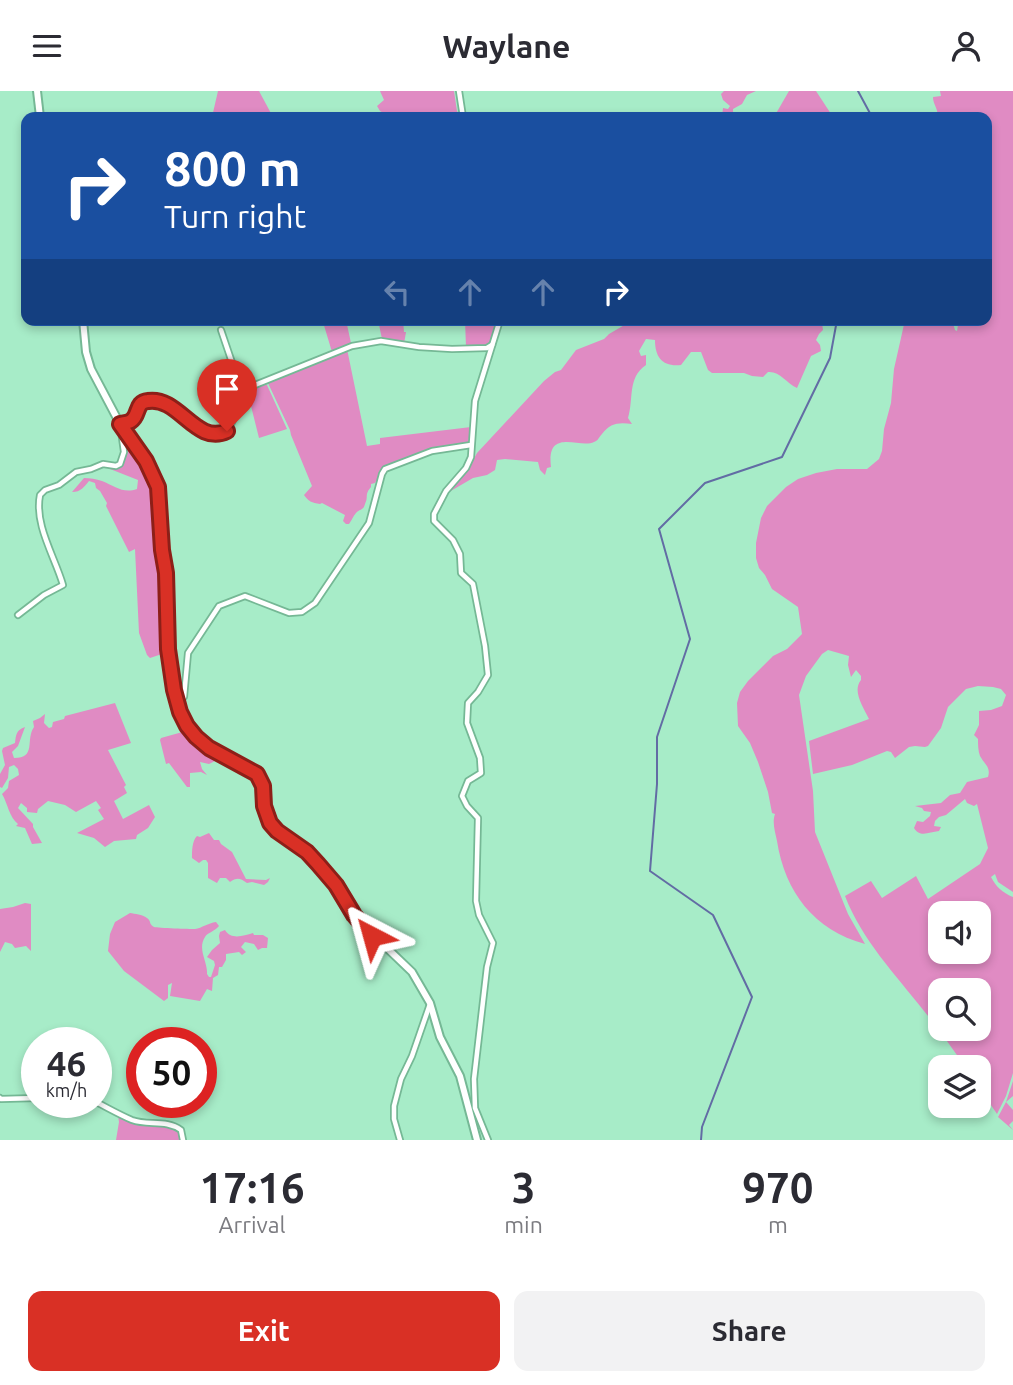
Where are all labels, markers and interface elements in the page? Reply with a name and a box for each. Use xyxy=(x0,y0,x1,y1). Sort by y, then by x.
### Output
icon: menu xyxy=(28,27,66,65)
icon: person xyxy=(947,27,985,65)
text: Waylane xyxy=(443,28,570,64)
icon: right xyxy=(49,140,140,231)
text: 800 m xyxy=(164,140,301,195)
text: Turn right xyxy=(164,198,306,234)
icon: left xyxy=(378,273,416,311)
icon: ahead xyxy=(451,273,489,311)
icon: ahead xyxy=(524,273,562,311)
icon: right xyxy=(597,273,635,311)
pin xyxy=(197,359,257,431)
icon: arrive xyxy=(208,370,246,408)
position arrow xyxy=(335,899,409,973)
map controls xyxy=(928,901,991,1118)
button: sound xyxy=(928,901,991,964)
button: search xyxy=(928,978,991,1041)
speed limit sign: 50 xyxy=(126,1027,217,1118)
text: 46 xyxy=(47,1043,86,1083)
button: layers xyxy=(928,1055,991,1118)
text: km/h xyxy=(46,1080,87,1100)
text: 17:16 xyxy=(200,1164,305,1211)
text: 3 xyxy=(512,1164,535,1211)
text: 970 xyxy=(742,1164,813,1211)
text: Arrival xyxy=(219,1212,286,1237)
text: min xyxy=(504,1212,543,1237)
text: m xyxy=(768,1212,788,1237)
button: Exit xyxy=(28,1291,500,1371)
button: Share xyxy=(514,1291,985,1371)

